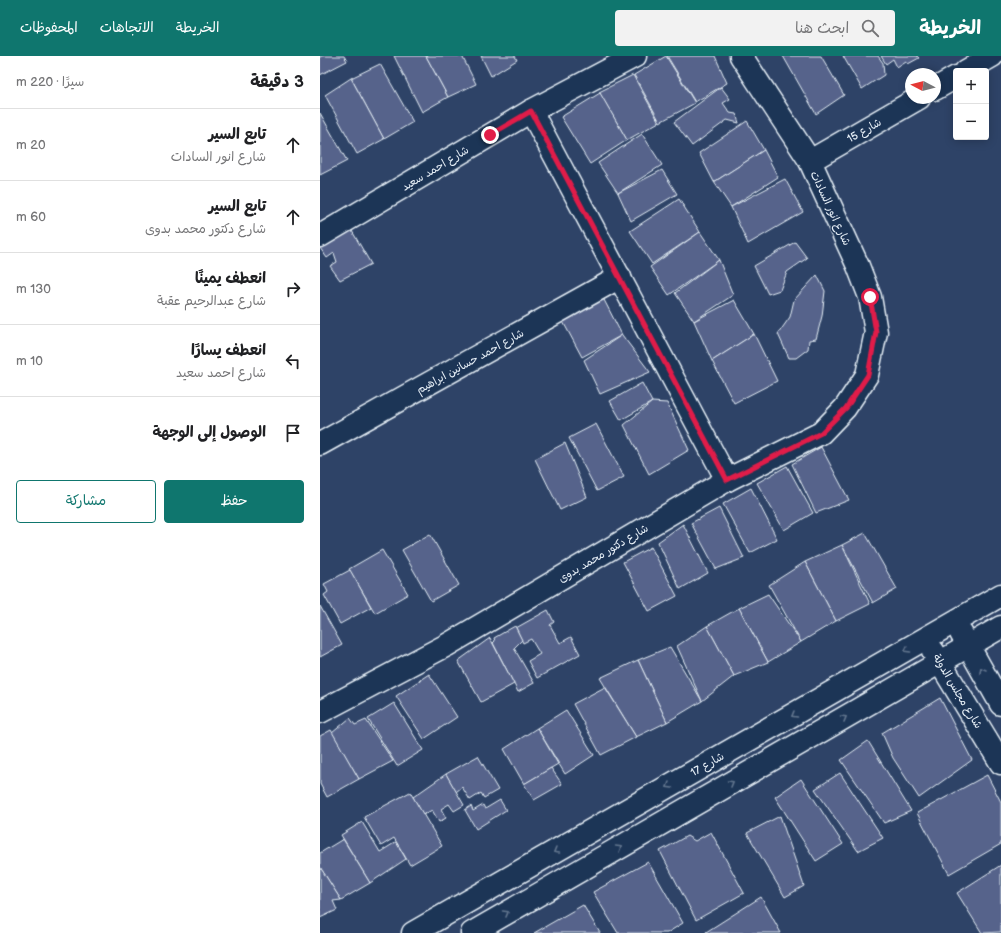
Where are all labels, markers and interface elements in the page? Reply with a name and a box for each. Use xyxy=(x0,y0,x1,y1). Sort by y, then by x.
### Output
search box xyxy=(615,10,895,46)
icon: search xyxy=(859,17,881,39)
text: الخريطة xyxy=(919,17,981,40)
text: المحفوظات xyxy=(20,19,78,36)
text: الاتجاهات xyxy=(100,19,154,36)
text: الخريطة xyxy=(176,19,219,36)
text: ابحث هنا xyxy=(795,19,849,38)
north arrow xyxy=(905,68,941,104)
map controls xyxy=(953,68,989,140)
button: + xyxy=(953,68,989,104)
text: 3 دقيقة xyxy=(250,72,304,92)
text: سيرًا · 220 m xyxy=(16,74,84,90)
button: − xyxy=(953,104,989,140)
street label: شارع 15 xyxy=(845,115,885,147)
text: تابع السير xyxy=(208,125,266,144)
route end xyxy=(481,126,499,144)
icon: ahead xyxy=(282,134,304,156)
text: 20 m xyxy=(16,137,46,153)
street label: شارع احمد سعيد xyxy=(399,143,472,195)
text: شارع انور السادات xyxy=(171,149,266,165)
street label: شارع انور السادات xyxy=(806,169,853,248)
text: تابع السير xyxy=(208,197,266,216)
icon: ahead xyxy=(282,206,304,228)
text: 60 m xyxy=(16,209,46,225)
text: شارع دكتور محمد بدوى xyxy=(145,221,266,237)
text: انعطف يمينًا xyxy=(195,269,266,288)
icon: right xyxy=(282,278,304,300)
text: 130 m xyxy=(16,281,51,297)
route start xyxy=(861,288,879,306)
text: شارع عبدالرحيم عقبة xyxy=(157,293,266,309)
street label: شارع احمد حسانين ابراهيم xyxy=(414,326,527,398)
text: انعطف يسارًا xyxy=(191,341,266,360)
icon: left xyxy=(282,350,304,372)
text: 10 m xyxy=(16,353,43,369)
text: شارع احمد سعيد xyxy=(176,365,266,381)
icon: arrive xyxy=(282,422,304,444)
text: الوصول إلى الوجهة xyxy=(152,423,266,442)
button: مشاركة xyxy=(16,480,156,523)
button: حفظ xyxy=(164,480,304,523)
street label: شارع دكتور محمد بدوى xyxy=(556,521,652,587)
one-way arrow xyxy=(904,646,911,653)
street label: شارع مجلس الدولة xyxy=(928,652,985,732)
one-way arrow xyxy=(979,667,986,674)
one-way arrow xyxy=(791,710,798,717)
one-way arrow xyxy=(840,716,847,723)
street label: شارع 17 xyxy=(688,750,727,781)
one-way arrow xyxy=(727,781,734,788)
one-way arrow xyxy=(666,782,673,789)
one-way arrow xyxy=(553,846,560,853)
one-way arrow xyxy=(615,846,622,853)
one-way arrow xyxy=(502,911,509,918)

